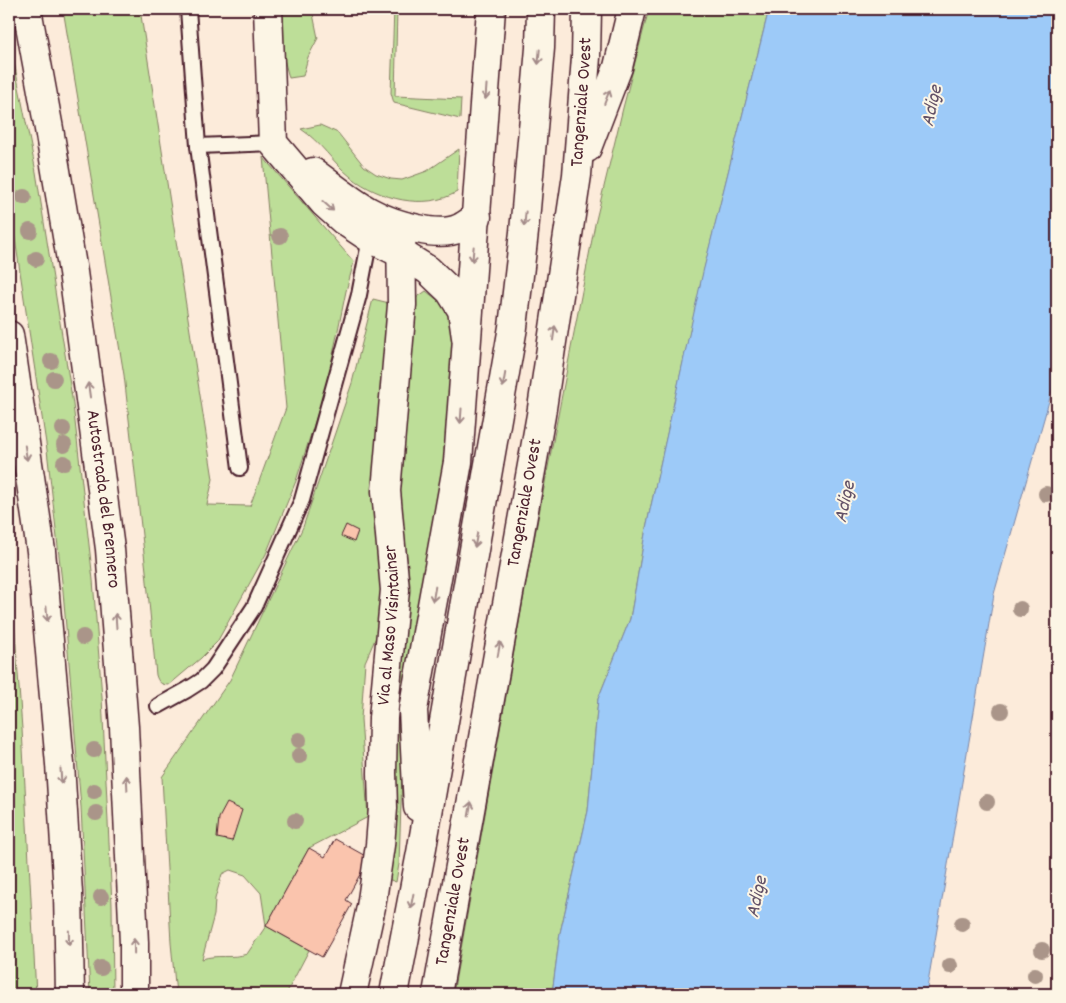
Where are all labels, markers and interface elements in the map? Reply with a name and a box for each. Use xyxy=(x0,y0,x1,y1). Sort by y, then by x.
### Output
street label: Tangenziale Ovest xyxy=(564,37,600,168)
one-way arrow xyxy=(534,49,544,65)
water label: Adige xyxy=(915,82,951,129)
one-way arrow xyxy=(481,84,491,100)
one-way arrow xyxy=(603,89,612,105)
one-way arrow xyxy=(321,200,334,212)
one-way arrow xyxy=(521,211,530,227)
one-way arrow xyxy=(469,246,478,262)
one-way arrow xyxy=(549,326,559,342)
one-way arrow xyxy=(498,372,508,388)
one-way arrow xyxy=(84,382,94,398)
street label: Autostrada del Brennero xyxy=(78,408,127,589)
one-way arrow xyxy=(456,408,466,424)
street label: Tangenziale Ovest xyxy=(500,437,550,569)
one-way arrow xyxy=(22,444,32,460)
water label: Adige xyxy=(828,478,864,525)
one-way arrow xyxy=(470,532,480,548)
street label: Via al Maso Visintainer xyxy=(371,544,409,707)
one-way arrow xyxy=(428,586,438,602)
one-way arrow xyxy=(42,606,52,622)
one-way arrow xyxy=(111,613,121,629)
one-way arrow xyxy=(495,641,505,657)
one-way arrow xyxy=(56,767,65,783)
one-way arrow xyxy=(122,775,131,791)
one-way arrow xyxy=(466,801,476,817)
street label: Tangenziale Ovest xyxy=(429,835,478,968)
water label: Adige xyxy=(740,873,776,920)
one-way arrow xyxy=(406,893,416,909)
one-way arrow xyxy=(64,930,74,946)
one-way arrow xyxy=(129,938,139,954)

